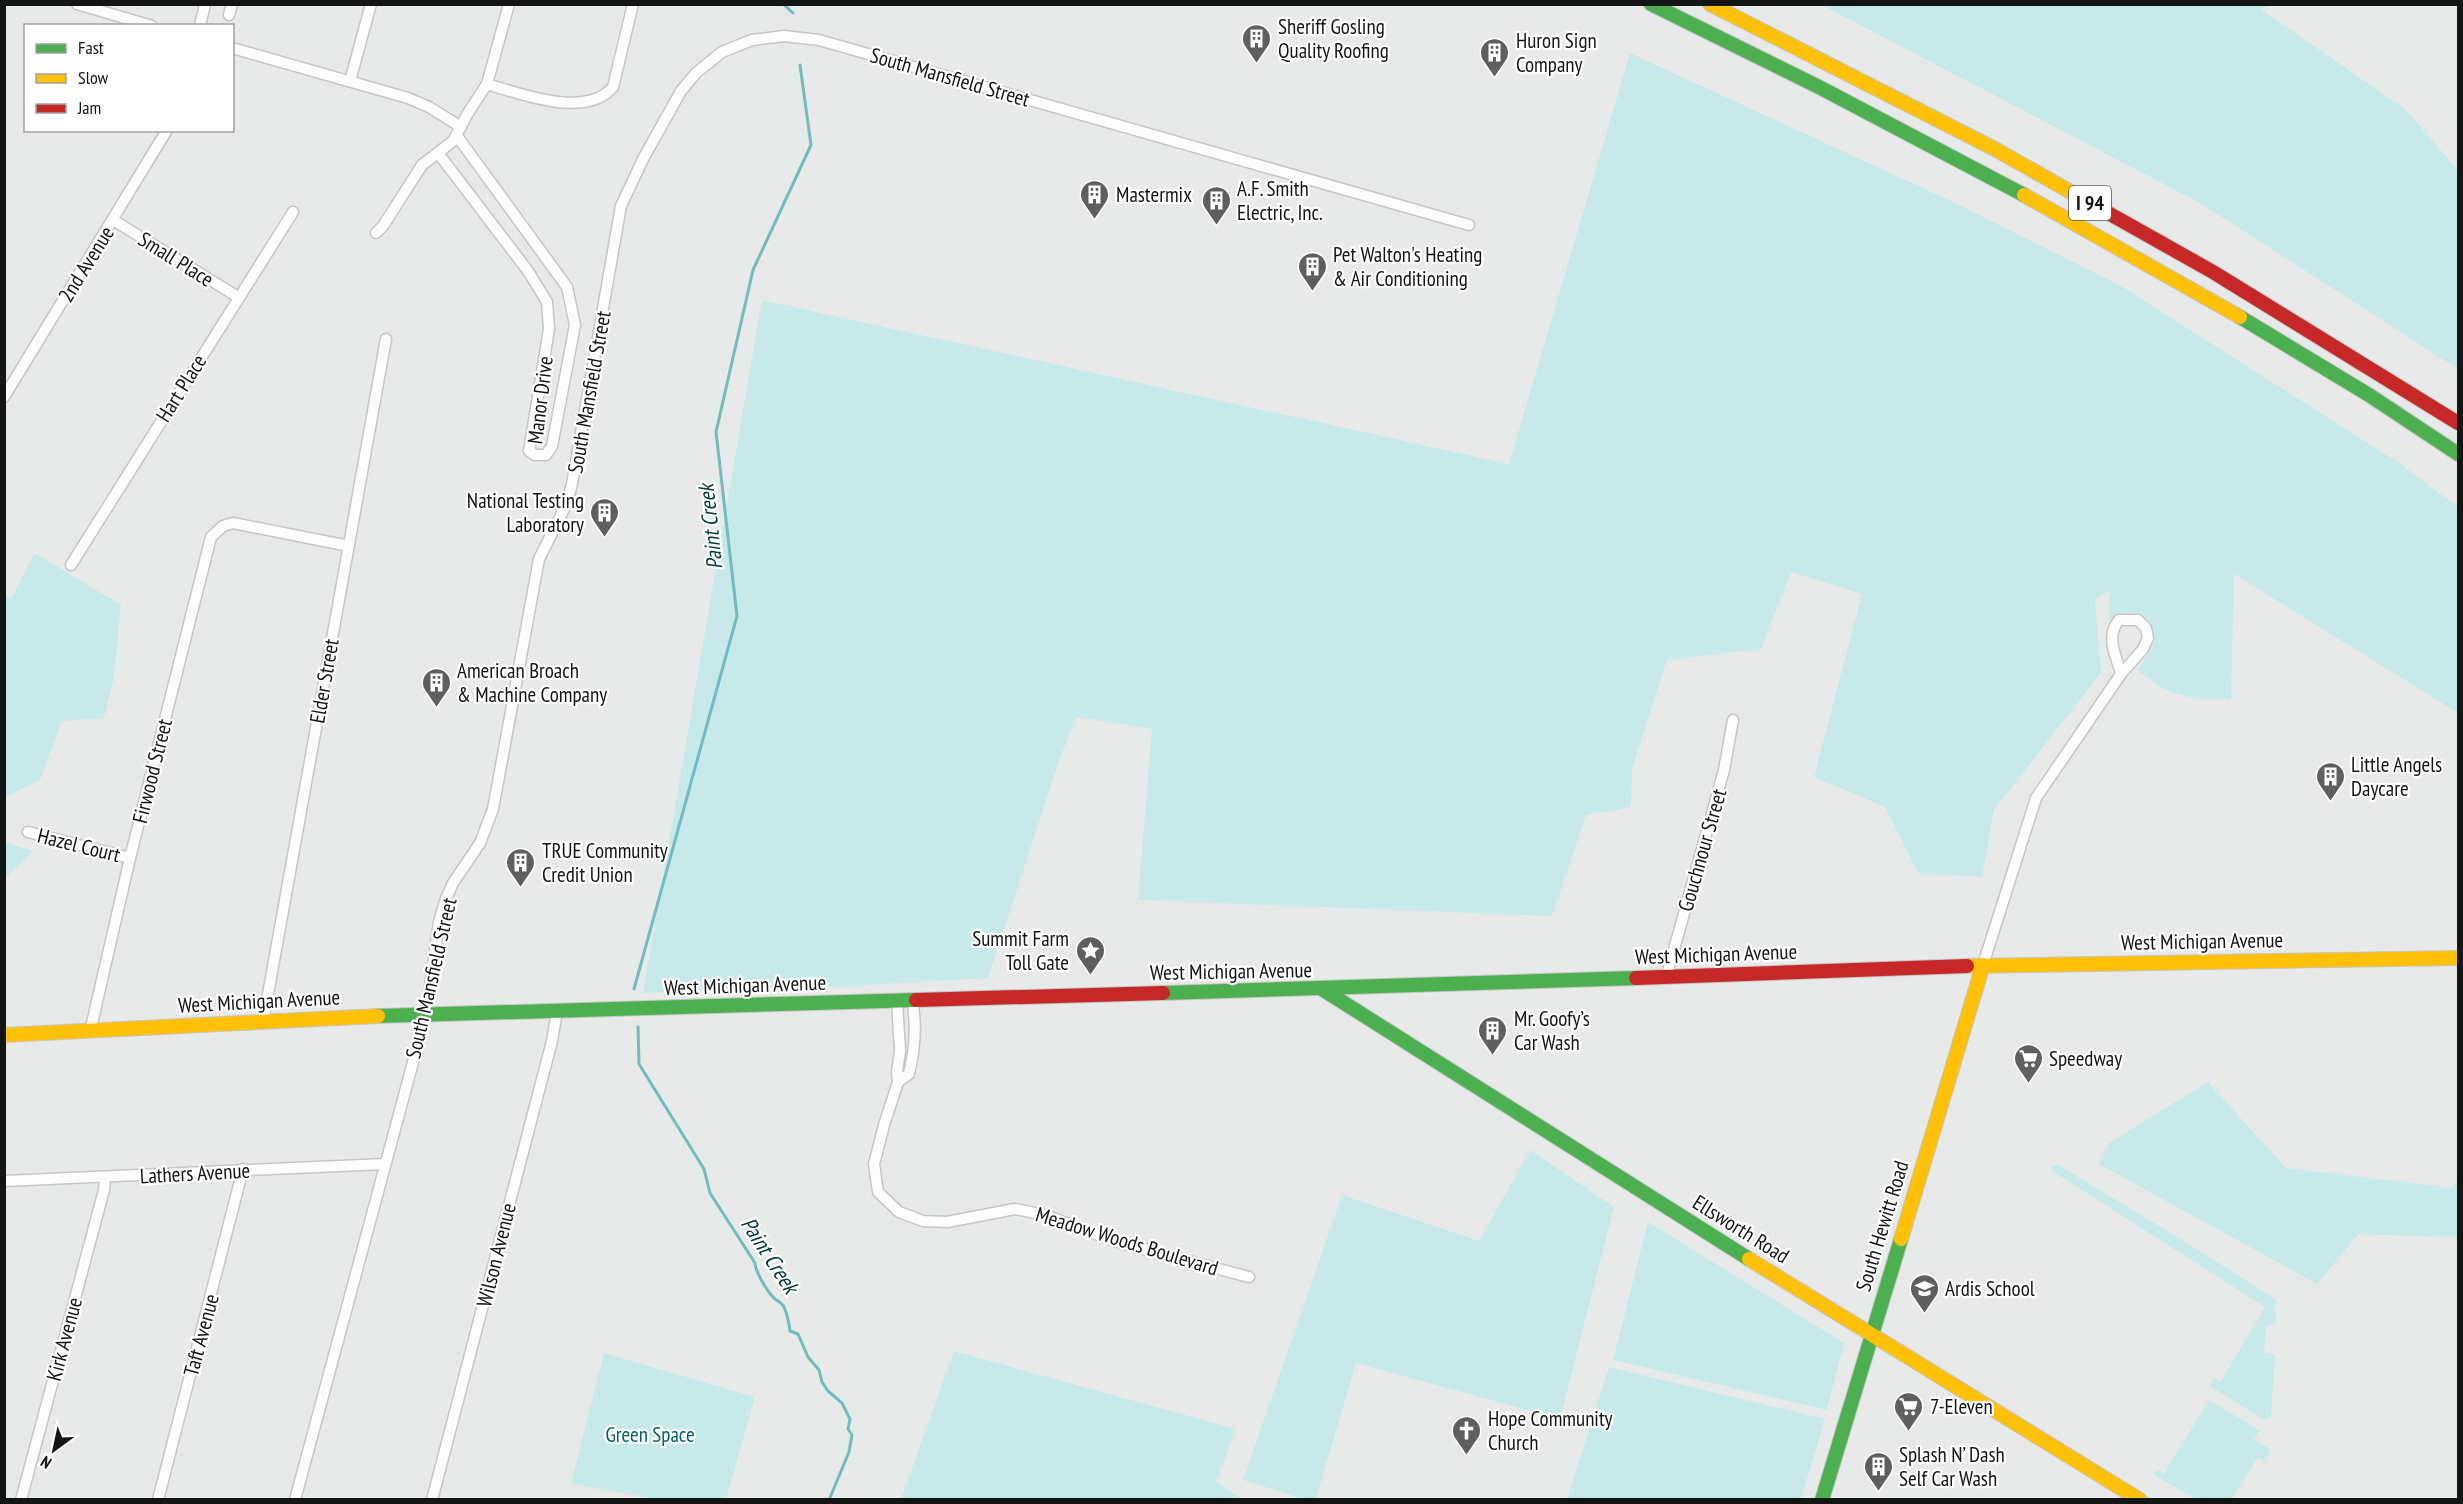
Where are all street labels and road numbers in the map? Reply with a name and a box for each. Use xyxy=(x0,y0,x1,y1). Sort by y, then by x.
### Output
street label: South Mansfield Street xyxy=(867,41,1033,113)
road number: I 94 xyxy=(2069,186,2111,220)
street label: 2nd Avenue xyxy=(52,221,120,307)
street label: Small Place xyxy=(133,225,219,293)
street label: South Mansfield Street xyxy=(561,308,617,475)
street label: Hart Place xyxy=(150,349,212,427)
street label: Manor Drive xyxy=(521,354,559,446)
street label: Elder Street xyxy=(303,636,345,725)
street label: Firwood Street xyxy=(126,716,178,826)
street label: Gouchnour Street xyxy=(1672,785,1732,914)
street label: Hazel Court xyxy=(35,822,123,868)
street label: South Mansfield Street xyxy=(399,895,463,1061)
street label: West Michigan Avenue xyxy=(2121,926,2283,956)
street label: West Michigan Avenue xyxy=(1634,938,1798,970)
street label: West Michigan Avenue xyxy=(1150,956,1312,986)
street label: West Michigan Avenue xyxy=(663,969,827,1001)
street label: West Michigan Avenue xyxy=(177,983,341,1019)
street label: Lathers Avenue xyxy=(139,1157,251,1189)
street label: South Hewitt Road xyxy=(1849,1157,1915,1295)
street label: Ellsworth Road xyxy=(1688,1189,1794,1269)
street label: Wilson Avenue xyxy=(470,1200,522,1310)
street label: Meadow Woods Boulevard xyxy=(1033,1200,1221,1282)
street label: Taft Avenue xyxy=(177,1291,225,1379)
street label: Kirk Avenue xyxy=(40,1294,88,1384)

